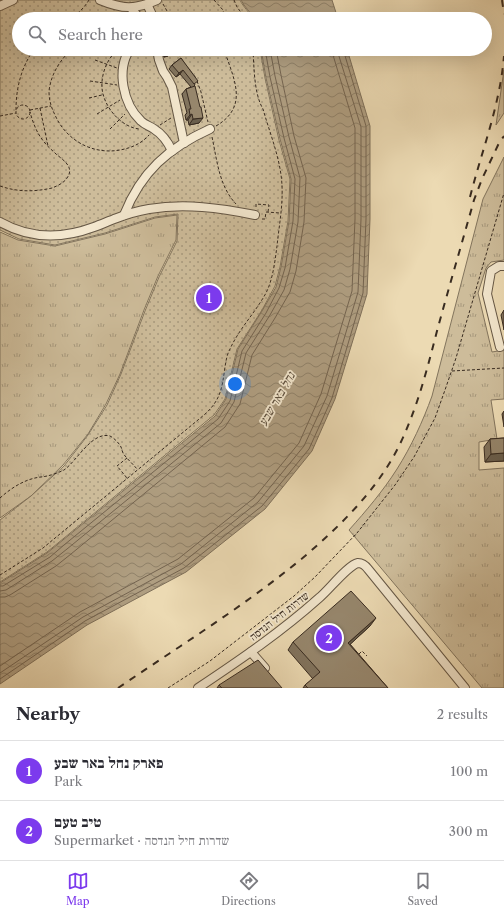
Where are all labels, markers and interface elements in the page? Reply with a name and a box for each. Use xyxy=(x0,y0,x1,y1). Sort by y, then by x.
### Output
search box xyxy=(12,12,492,56)
icon: search xyxy=(26,23,48,45)
text: Search here xyxy=(58,25,143,44)
pin: 1 xyxy=(196,283,222,313)
water label: נחל באר שבע xyxy=(255,368,298,428)
your location xyxy=(225,374,245,394)
street label: שדרות חיל הנדסה xyxy=(246,588,312,644)
pin: 2 xyxy=(316,623,342,653)
text: Nearby xyxy=(16,704,80,724)
text: 2 results xyxy=(437,706,488,722)
text: פארק נחל באר שבע xyxy=(54,753,163,772)
text: 1 xyxy=(26,763,32,779)
text: 100 m xyxy=(450,763,488,779)
text: Park xyxy=(54,773,82,789)
text: טיב טעם xyxy=(54,812,101,831)
text: 2 xyxy=(25,823,33,839)
text: 300 m xyxy=(449,823,488,839)
text: Supermarket · שדרות חיל הנדסה xyxy=(54,832,229,848)
tab: Map xyxy=(66,870,90,908)
tab: Directions xyxy=(221,870,276,908)
tab: Saved xyxy=(408,870,438,908)

